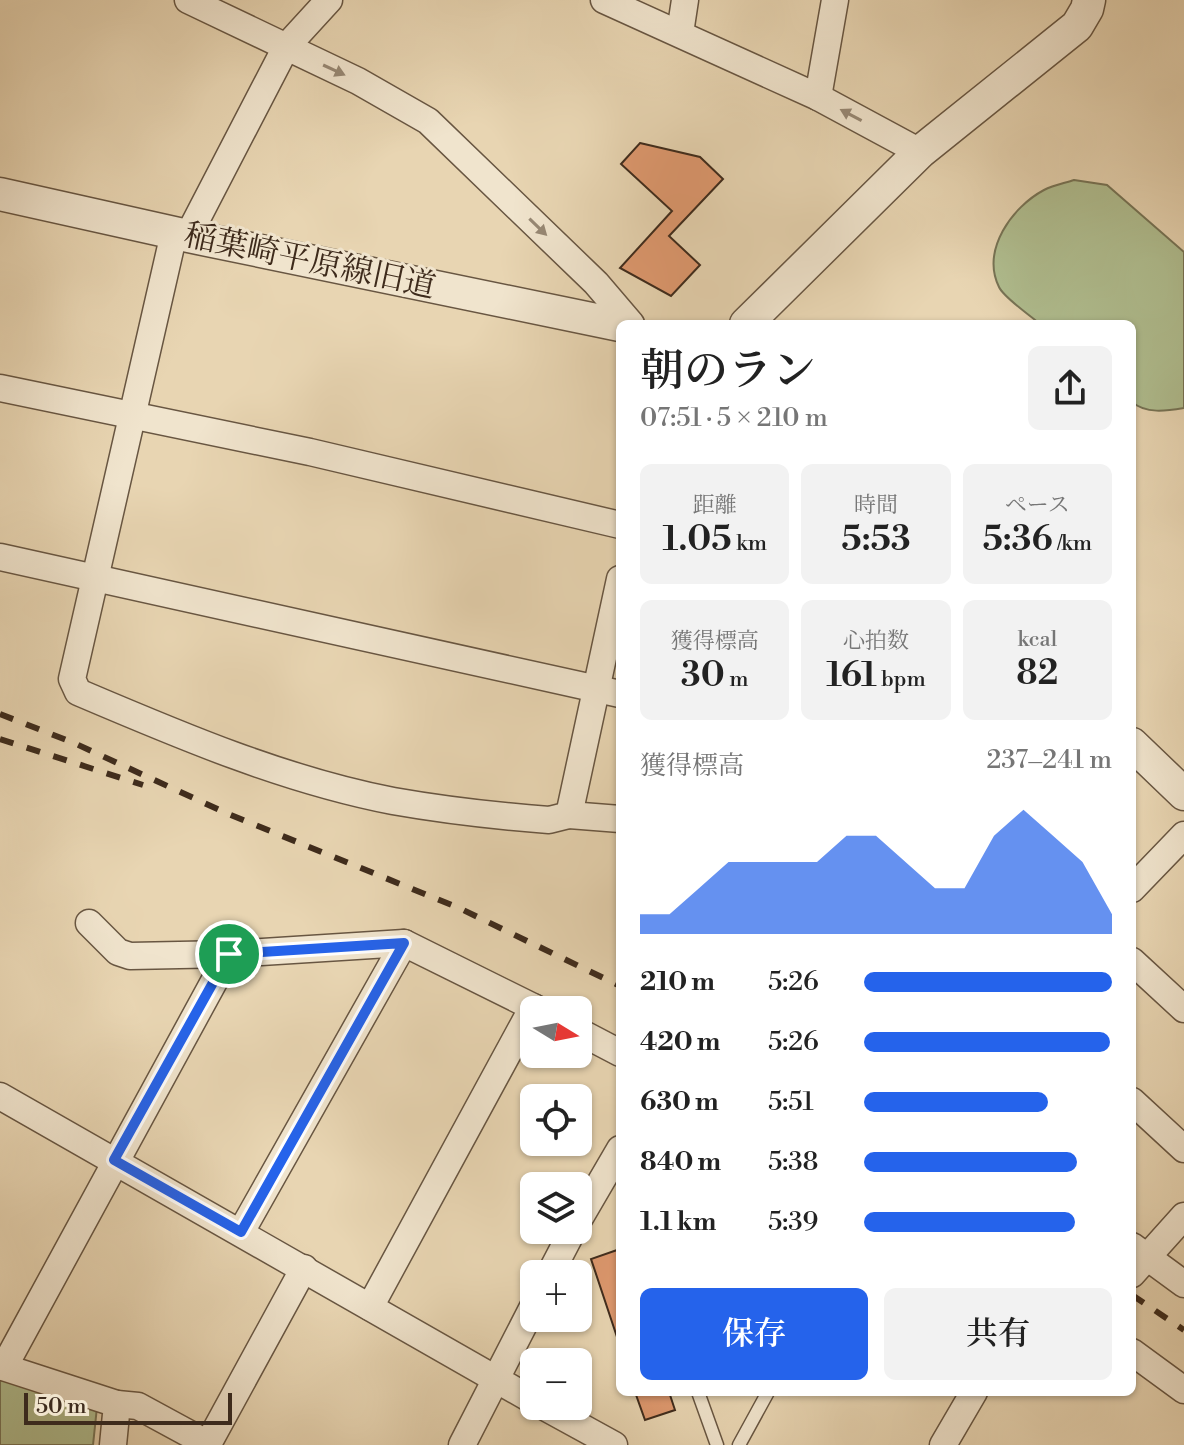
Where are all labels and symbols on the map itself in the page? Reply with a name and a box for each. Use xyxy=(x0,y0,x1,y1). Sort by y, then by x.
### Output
one-way arrow xyxy=(323,63,346,77)
one-way arrow xyxy=(840,108,863,121)
street label: 稲葉崎平原線旧道 xyxy=(181,215,439,307)
one-way arrow xyxy=(528,218,547,236)
pin xyxy=(195,920,263,988)
north arrow xyxy=(520,996,592,1068)
scale bar xyxy=(24,1389,232,1425)

